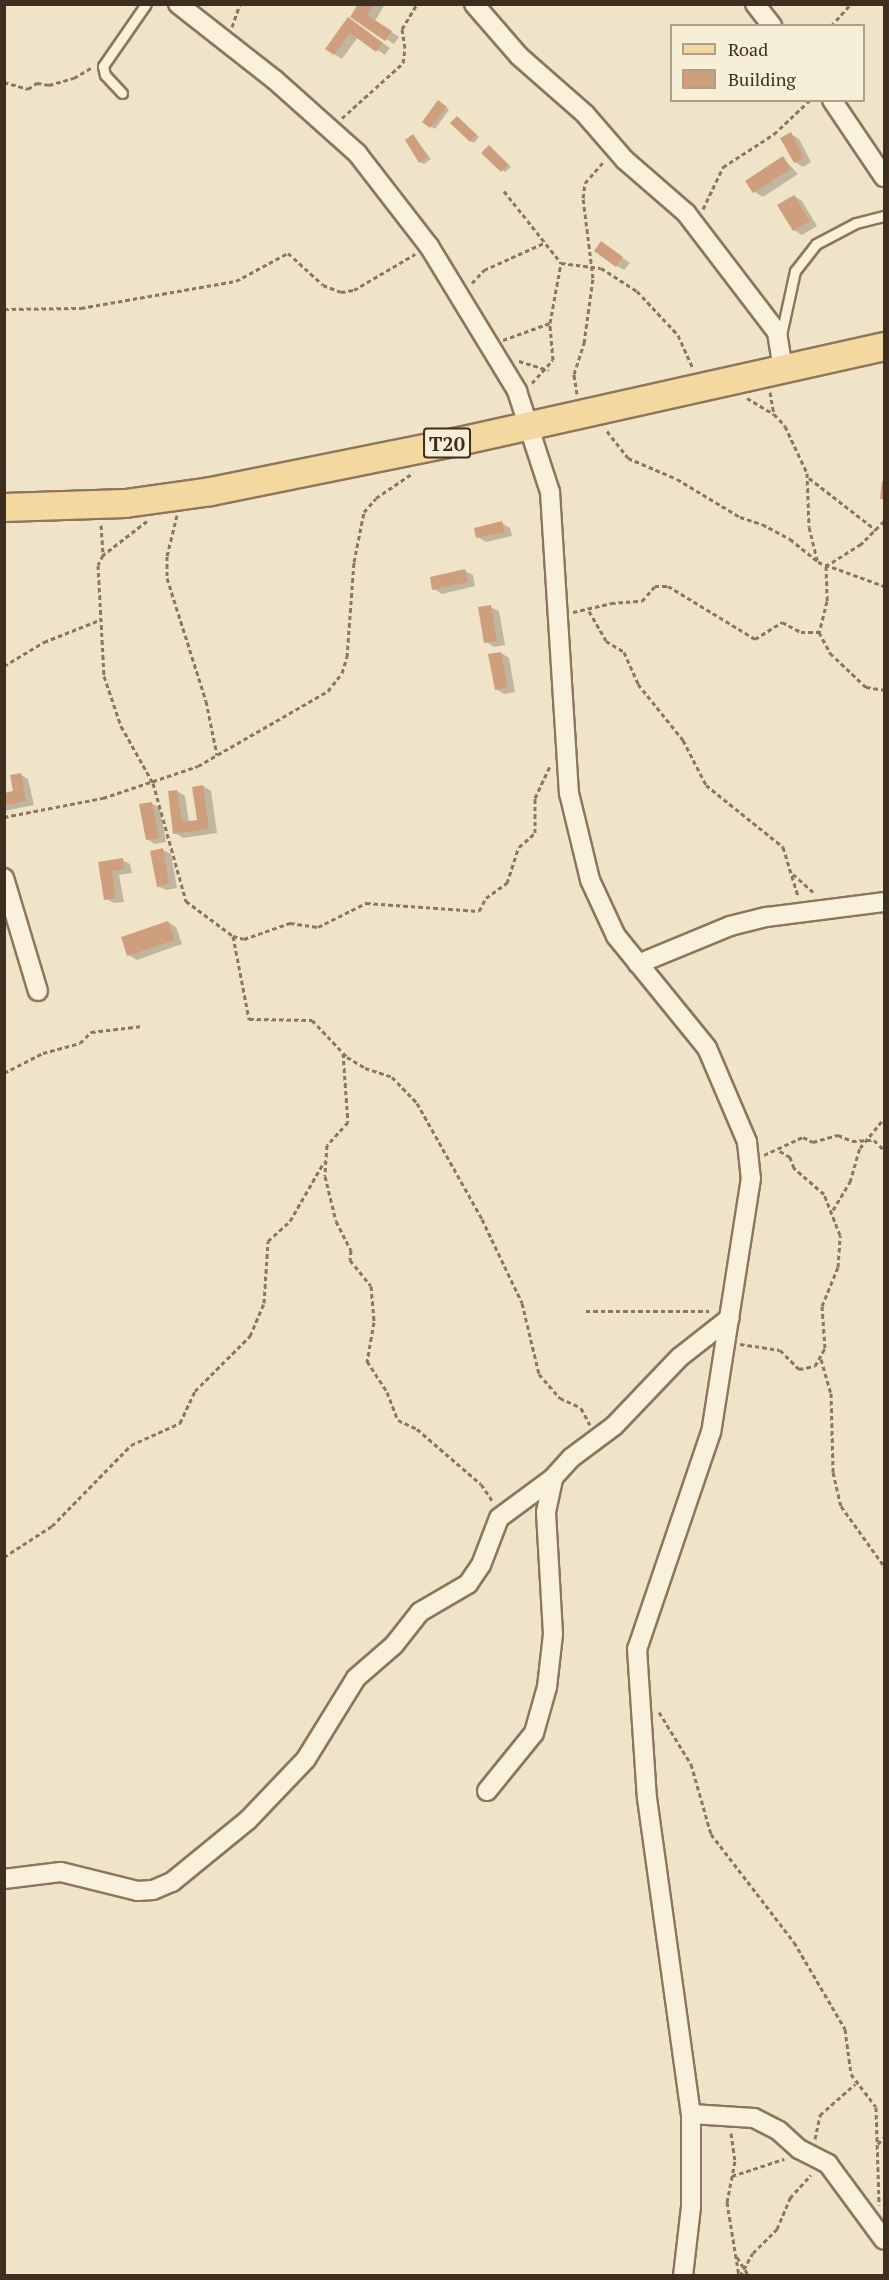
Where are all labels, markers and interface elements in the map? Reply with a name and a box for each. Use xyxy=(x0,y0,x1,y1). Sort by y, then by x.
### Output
legend xyxy=(670,24,865,102)
text: Road xyxy=(728,37,768,61)
text: Building xyxy=(728,67,796,91)
road number: T20 xyxy=(423,426,471,460)

